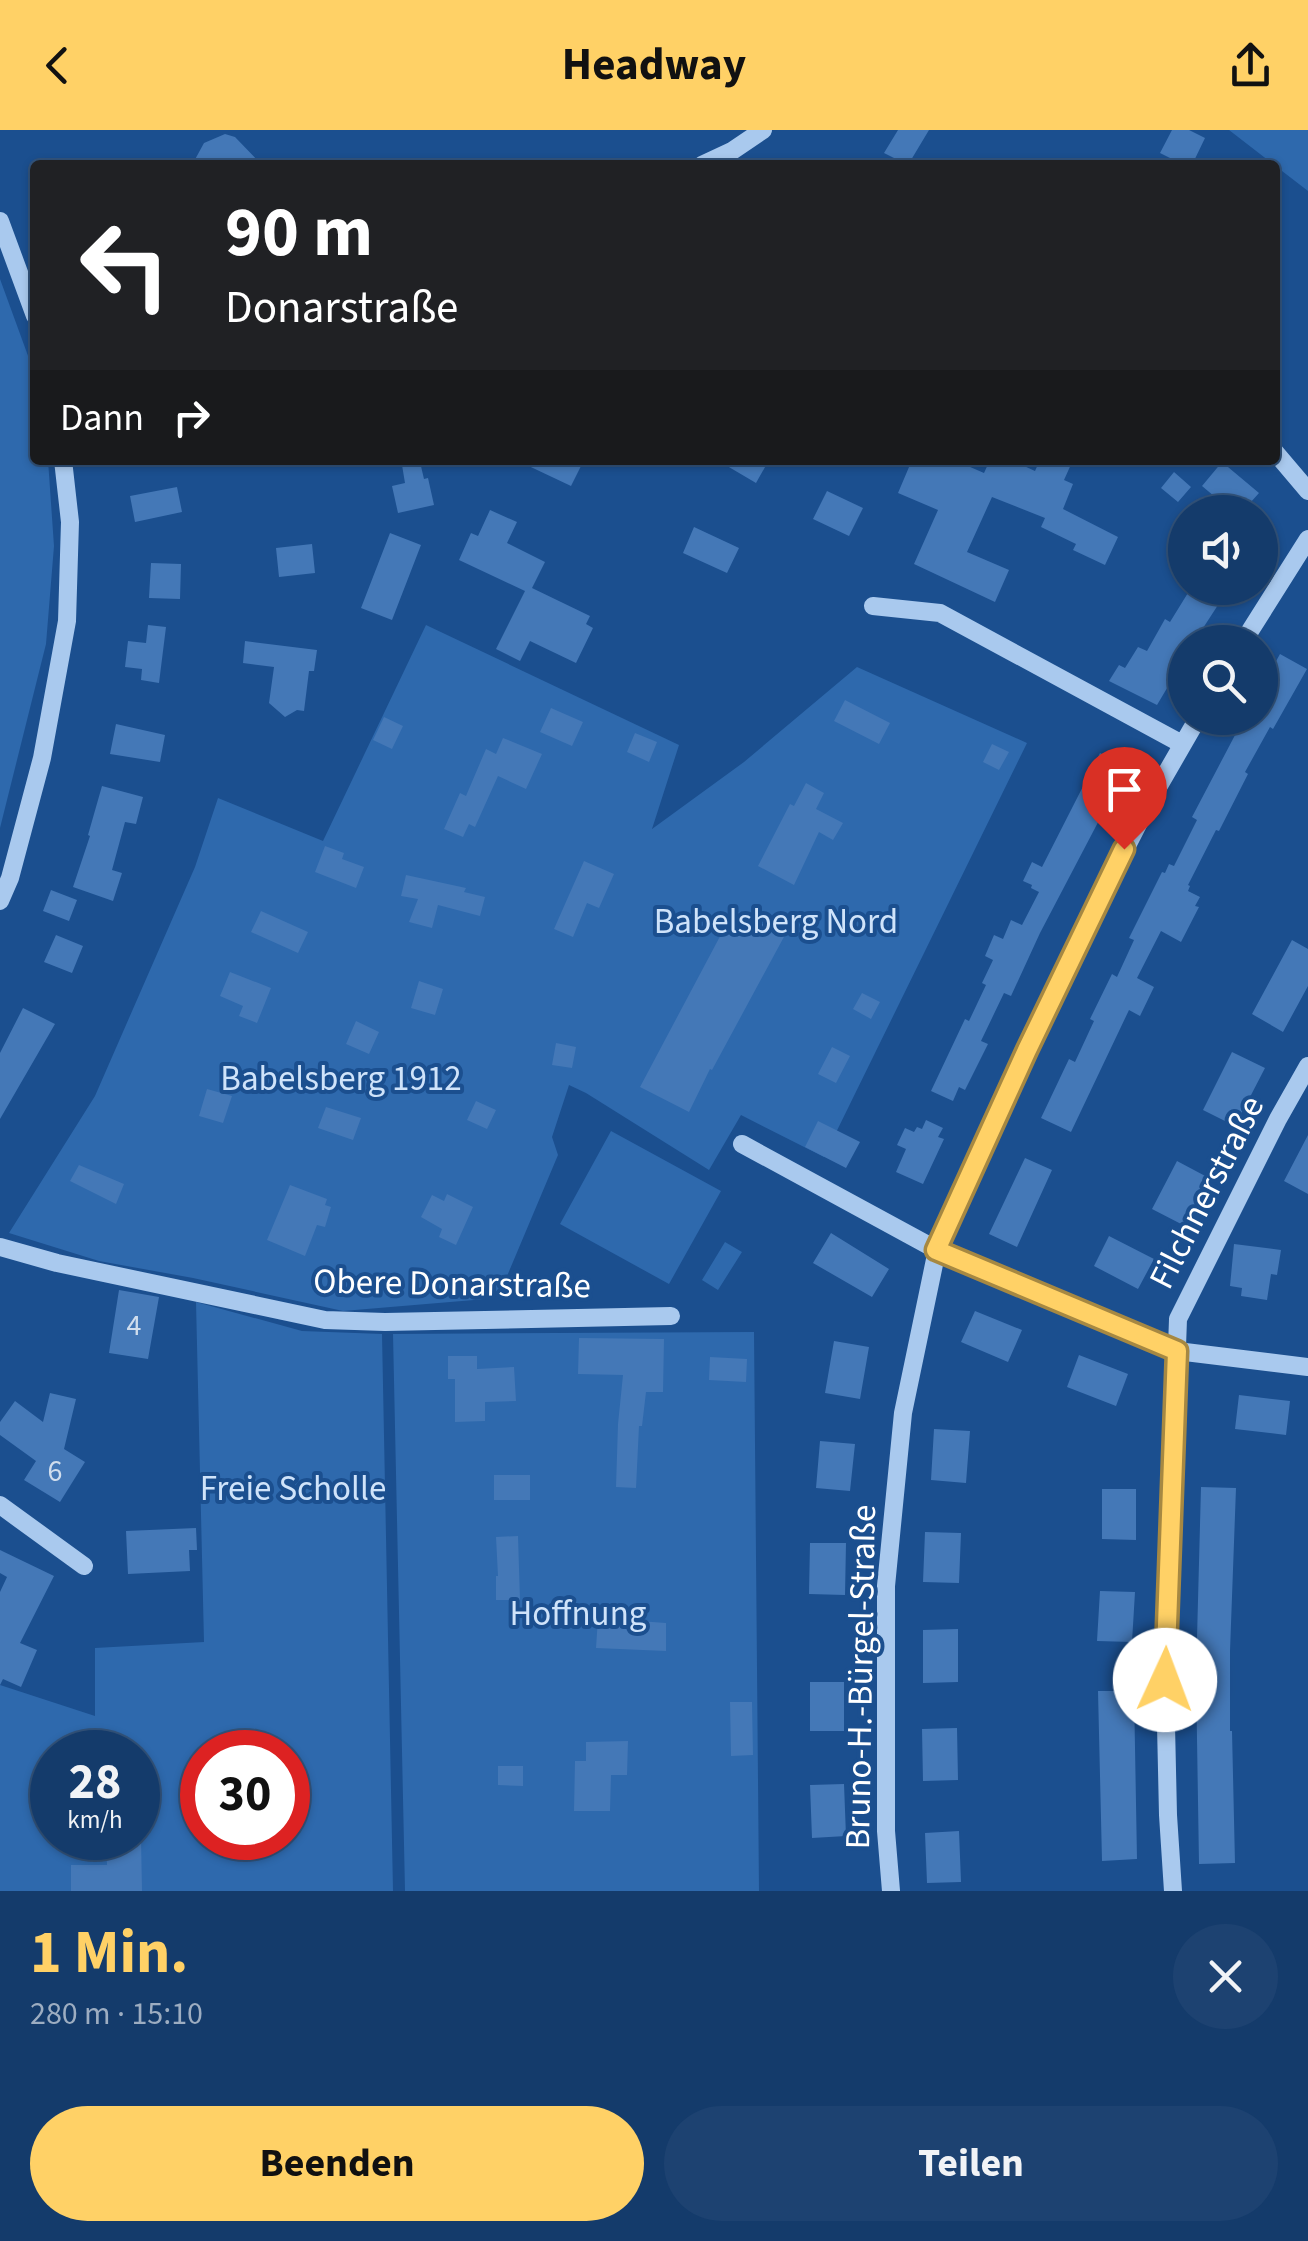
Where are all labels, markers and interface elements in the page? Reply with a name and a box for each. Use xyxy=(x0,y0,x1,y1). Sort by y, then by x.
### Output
text: Headway xyxy=(562,33,746,97)
icon: back xyxy=(30,38,85,93)
icon: share xyxy=(1223,38,1278,93)
text: 90 m xyxy=(225,183,373,283)
icon: left xyxy=(60,200,190,330)
text: Donarstraße xyxy=(225,276,458,340)
icon: right xyxy=(164,390,219,445)
text: Dann xyxy=(60,391,144,445)
map controls xyxy=(1168,495,1278,735)
button: sound xyxy=(1168,495,1278,605)
button: search xyxy=(1168,625,1278,735)
pin xyxy=(1082,747,1167,850)
icon: arrive xyxy=(1097,762,1152,817)
park label: Babelsberg Nord xyxy=(654,897,898,947)
park label: Babelsberg 1912 xyxy=(220,1054,462,1104)
street label: Filchnerstraße xyxy=(1137,1087,1277,1298)
street label: Obere Donarstraße xyxy=(313,1257,591,1311)
house number: 4 xyxy=(127,1304,142,1347)
house number: 6 xyxy=(48,1450,62,1493)
park label: Freie Scholle xyxy=(200,1464,386,1514)
street label: Bruno-H.-Bürgel-Straße xyxy=(833,1504,889,1850)
park label: Hoffnung xyxy=(510,1589,647,1639)
position arrow xyxy=(1113,1628,1217,1732)
speed limit sign: 30 xyxy=(180,1730,310,1860)
text: 28 xyxy=(69,1747,121,1818)
text: km/h xyxy=(67,1802,123,1838)
text: 1 Min. xyxy=(30,1911,188,1996)
button: close xyxy=(1173,1924,1278,2029)
text: 280 m · 15:10 xyxy=(30,1991,203,2037)
button: Beenden xyxy=(30,2106,644,2221)
button: Teilen xyxy=(664,2106,1278,2221)

